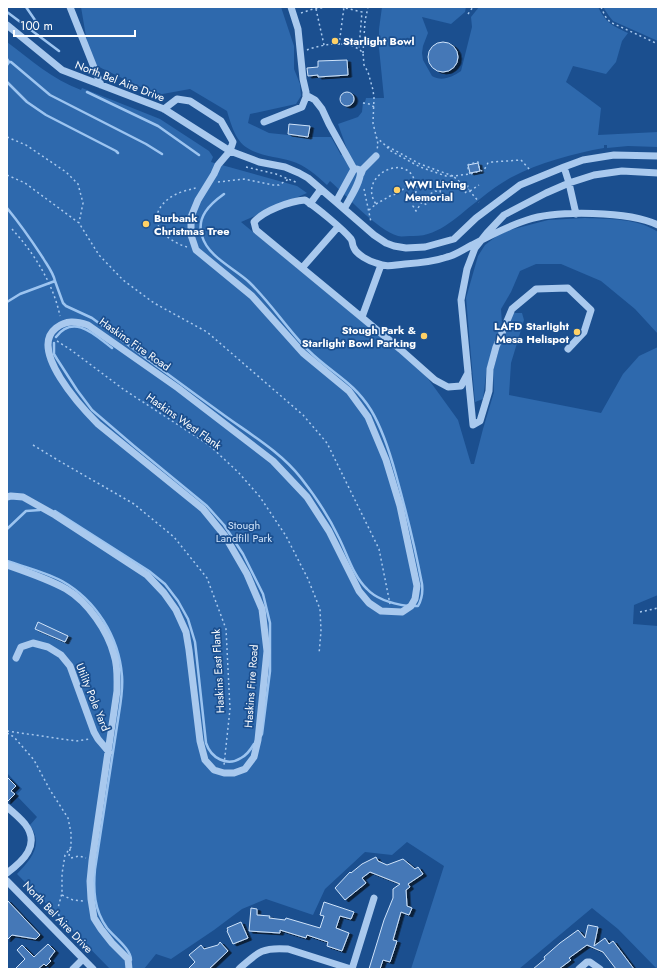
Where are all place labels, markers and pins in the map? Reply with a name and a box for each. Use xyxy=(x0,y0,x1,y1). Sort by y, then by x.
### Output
place label: Starlight Bowl xyxy=(343,33,415,49)
marker: Starlight Bowl xyxy=(330,36,340,46)
place label: WWI Living Memorial xyxy=(405,176,467,205)
marker: WWI Living Memorial xyxy=(392,185,402,195)
place label: Burbank Christmas Tree xyxy=(154,210,230,239)
marker: Burbank Christmas Tree xyxy=(141,219,151,229)
place label: LAFD Starlight Mesa Helispot xyxy=(494,318,569,347)
place label: Stough Park & Starlight Bowl Parking xyxy=(302,322,417,351)
marker: LAFD Starlight Mesa Helispot xyxy=(572,327,582,337)
marker: Stough Park & Starlight Bowl Parking xyxy=(419,331,429,341)

